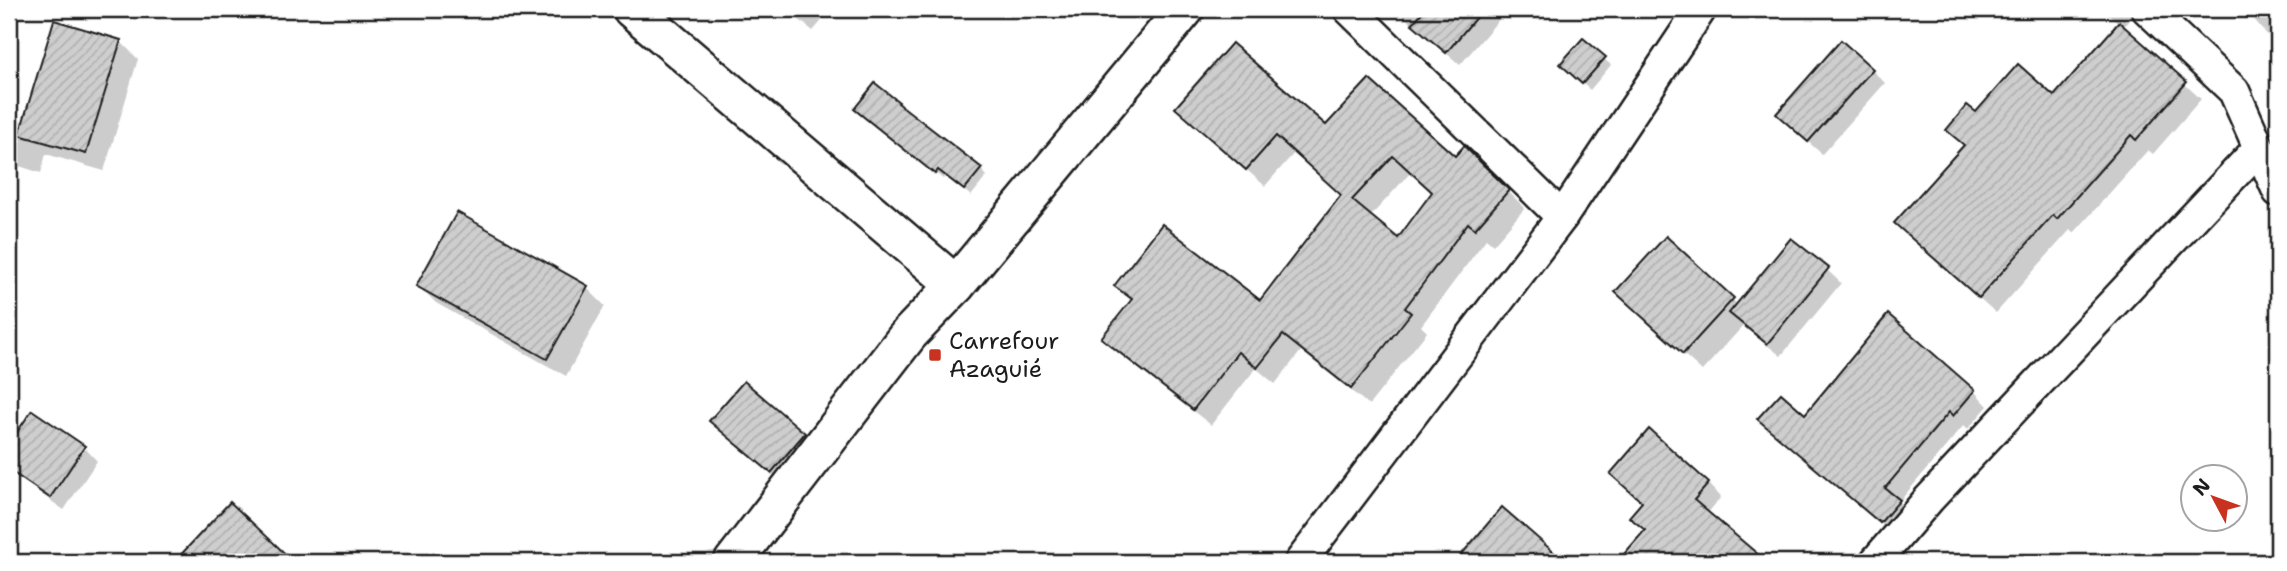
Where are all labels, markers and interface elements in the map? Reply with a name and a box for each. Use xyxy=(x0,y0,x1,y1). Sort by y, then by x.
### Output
place label: Carrefour Azaguié xyxy=(949,325,1060,385)
marker: Carrefour Azaguié xyxy=(927,347,943,363)
north arrow xyxy=(2178,462,2248,532)
text: N xyxy=(2187,473,2216,501)

